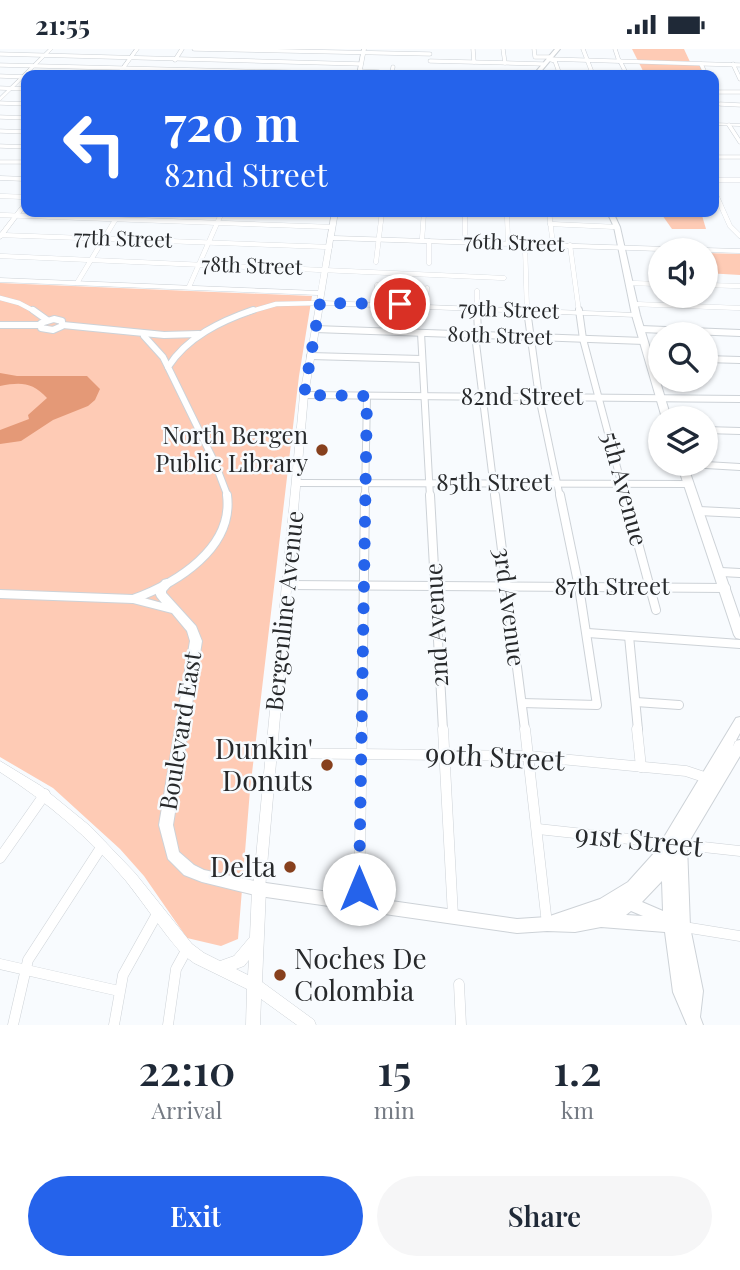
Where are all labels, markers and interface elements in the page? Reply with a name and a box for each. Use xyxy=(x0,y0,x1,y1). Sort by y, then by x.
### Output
text: 21:55 xyxy=(35,7,90,42)
text: 720 m xyxy=(164,89,299,154)
icon: left xyxy=(49,98,140,189)
text: 82nd Street xyxy=(164,152,328,195)
street label: 77th Street xyxy=(73,221,173,253)
street label: 76th Street xyxy=(463,225,565,257)
map controls xyxy=(648,238,718,476)
button: sound xyxy=(648,238,718,308)
street label: 78th Street xyxy=(201,248,304,280)
pin xyxy=(370,274,430,334)
icon: arrive xyxy=(381,285,419,323)
street label: 79th Street xyxy=(458,292,560,324)
street label: 80th Street xyxy=(447,318,554,350)
button: search xyxy=(648,322,718,392)
street label: 82nd Street xyxy=(461,379,584,411)
button: layers xyxy=(648,406,718,476)
place label: North Bergen Public Library xyxy=(155,418,308,478)
street label: 5th Avenue xyxy=(595,428,657,549)
marker: North Bergen Public Library xyxy=(314,442,330,458)
street label: 85th Street xyxy=(436,465,552,497)
street label: Bergenline Avenue xyxy=(257,509,309,713)
street label: 3rd Avenue xyxy=(488,546,534,668)
street label: 2nd Avenue xyxy=(416,562,454,688)
street label: 87th Street xyxy=(554,569,670,601)
street label: Boulevard East xyxy=(151,649,207,812)
place label: Dunkin' Donuts xyxy=(215,729,313,798)
street label: 90th Street xyxy=(424,733,567,778)
marker: Dunkin' Donuts xyxy=(319,757,335,773)
street label: 91st Street xyxy=(573,813,706,864)
place label: Delta xyxy=(210,847,276,884)
position arrow xyxy=(322,852,396,926)
marker: Delta xyxy=(282,859,298,875)
place label: Noches De Colombia xyxy=(294,939,427,1008)
marker: Noches De Colombia xyxy=(272,967,288,983)
text: 22:10 xyxy=(138,1041,235,1097)
text: 15 xyxy=(377,1041,411,1097)
text: 1.2 xyxy=(553,1041,602,1097)
text: Arrival xyxy=(151,1094,222,1125)
text: min xyxy=(374,1094,415,1125)
text: km xyxy=(561,1094,594,1125)
button: Exit xyxy=(28,1176,363,1256)
button: Share xyxy=(377,1176,712,1256)

